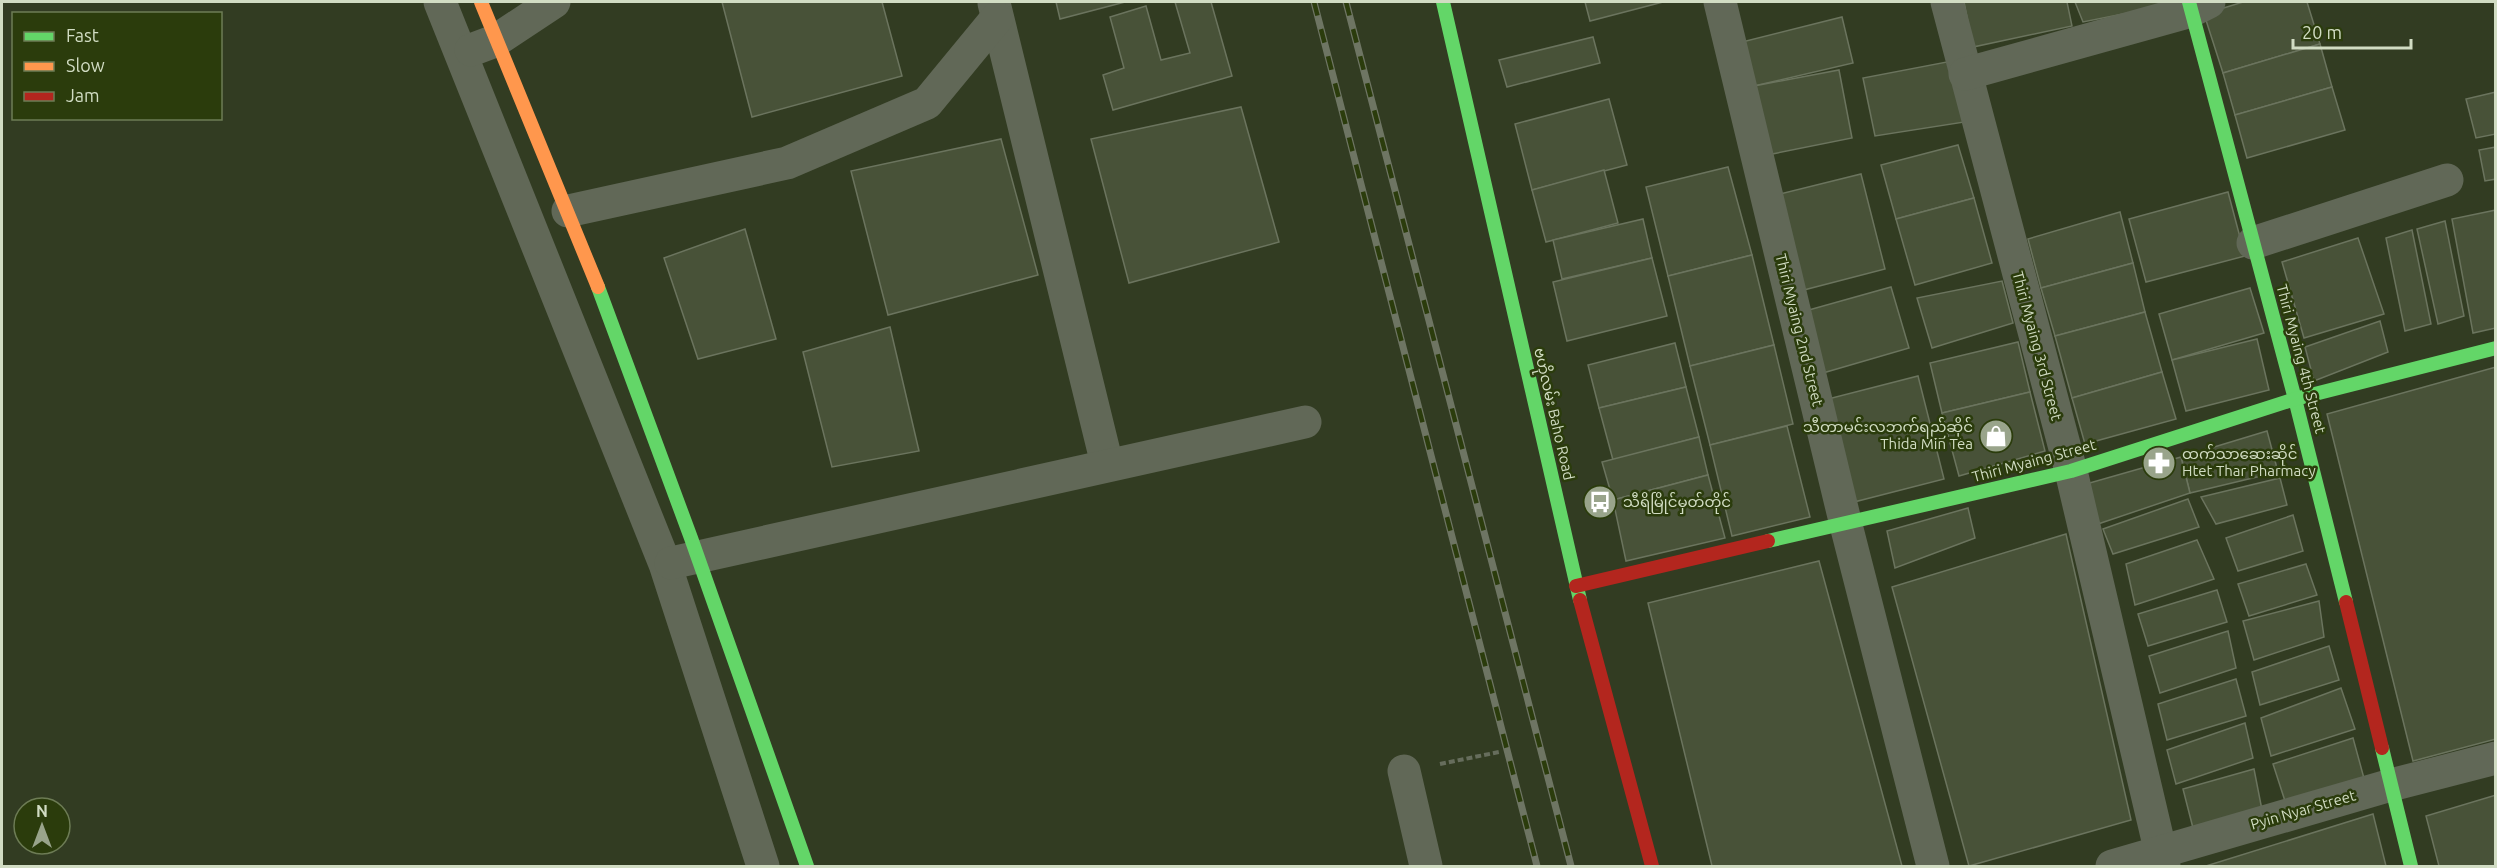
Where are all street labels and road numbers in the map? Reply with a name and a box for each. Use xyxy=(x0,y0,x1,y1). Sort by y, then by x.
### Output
street label: Thiri Myaing 2nd Street xyxy=(1772,252,1827,408)
street label: Thiri Myaing 3rd Street xyxy=(2009,269,2066,422)
street label: Thiri Myaing 4th Street xyxy=(2273,282,2330,435)
street label: ဗဟိုလမ်း Baho Road xyxy=(1527,346,1579,483)
street label: Thiri Myaing Street xyxy=(1970,436,2098,485)
street label: Pyin Nyar Street xyxy=(2248,786,2358,833)

